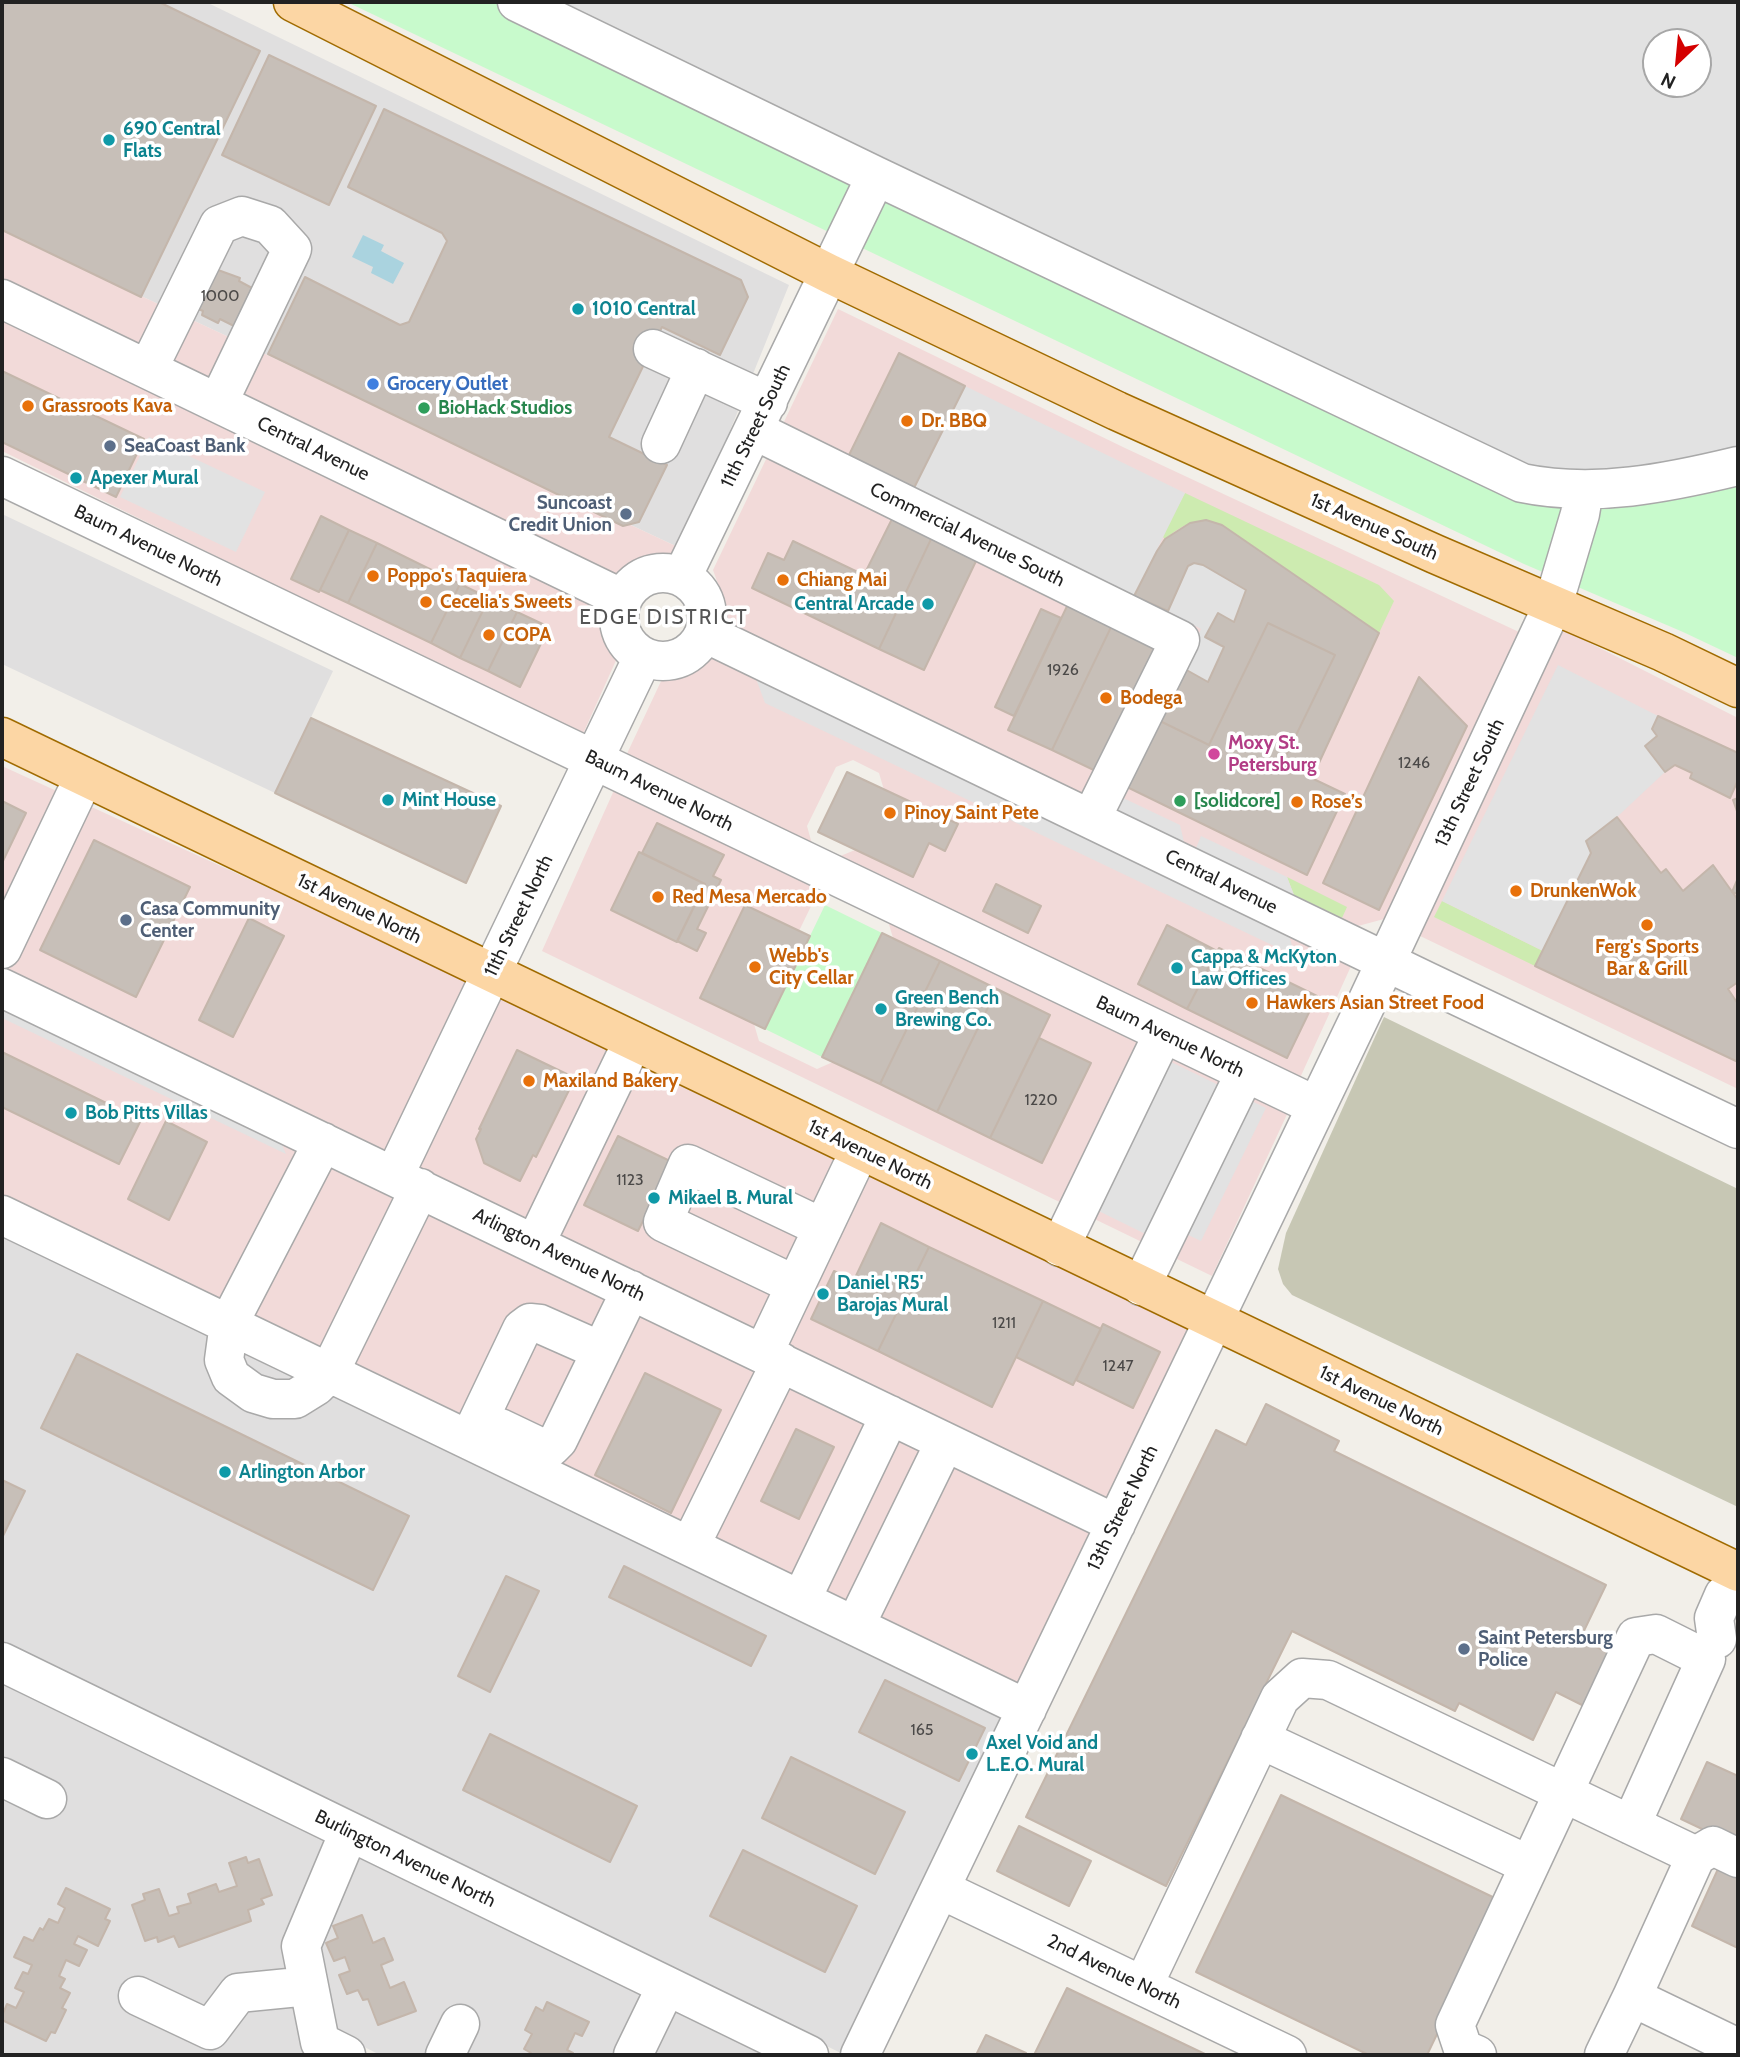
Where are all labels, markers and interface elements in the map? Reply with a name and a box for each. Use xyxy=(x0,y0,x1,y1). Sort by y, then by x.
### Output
north arrow xyxy=(1642,28,1712,98)
text: N xyxy=(1657,67,1680,94)
place label: 690 Central Flats xyxy=(123,118,221,162)
marker: 690 Central Flats xyxy=(101,132,117,148)
house number: 1000 xyxy=(201,286,239,306)
place label: 1010 Central xyxy=(592,298,696,320)
marker: 1010 Central xyxy=(570,301,586,317)
street label: 11th Street South xyxy=(716,360,796,492)
place label: Grocery Outlet xyxy=(387,373,508,395)
marker: Grocery Outlet xyxy=(365,376,381,392)
place label: Grassroots Kava xyxy=(42,395,172,417)
place label: BioHack Studios xyxy=(438,397,572,419)
marker: Grassroots Kava xyxy=(20,398,36,414)
marker: BioHack Studios xyxy=(416,400,432,416)
place label: Dr. BBQ xyxy=(921,410,987,432)
street label: Central Avenue xyxy=(253,412,373,486)
marker: Dr. BBQ xyxy=(899,413,915,429)
place label: SeaCoast Bank xyxy=(124,435,245,457)
marker: SeaCoast Bank xyxy=(102,438,118,454)
place label: Apexer Mural xyxy=(90,467,199,489)
marker: Apexer Mural xyxy=(68,470,84,486)
street label: Commercial Avenue South xyxy=(866,478,1068,592)
street label: 1st Avenue South xyxy=(1307,489,1441,565)
place label: Suncoast Credit Union xyxy=(509,492,612,536)
street label: Baum Avenue North xyxy=(70,500,226,592)
marker: Suncoast Credit Union xyxy=(618,506,634,522)
place label: Poppo's Taquiera xyxy=(387,565,527,587)
marker: Poppo's Taquiera xyxy=(365,568,381,584)
place label: Chiang Mai xyxy=(797,569,887,591)
marker: Chiang Mai xyxy=(775,572,791,588)
place label: Cecelia's Sweets xyxy=(440,591,572,613)
place label: Central Arcade xyxy=(794,593,914,615)
marker: Cecelia's Sweets xyxy=(418,594,434,610)
marker: Central Arcade xyxy=(920,596,936,612)
district label: EDGE DISTRICT xyxy=(581,605,747,631)
place label: COPA xyxy=(503,624,551,646)
marker: COPA xyxy=(481,627,497,643)
house number: 1926 xyxy=(1047,660,1079,680)
place label: Bodega xyxy=(1120,687,1182,709)
marker: Bodega xyxy=(1098,690,1114,706)
street label: 13th Street South xyxy=(1430,715,1510,851)
place label: Moxy St. Petersburg xyxy=(1228,732,1317,776)
street label: Baum Avenue North xyxy=(581,745,737,837)
marker: Moxy St. Petersburg xyxy=(1206,746,1222,762)
house number: 1246 xyxy=(1398,753,1430,773)
place label: Mint House xyxy=(402,789,496,811)
place label: [solidcore] xyxy=(1194,790,1281,812)
place label: Rose’s xyxy=(1311,791,1362,813)
marker: Mint House xyxy=(380,792,396,808)
marker: [solidcore] xyxy=(1172,793,1188,809)
marker: Rose’s xyxy=(1289,794,1305,810)
place label: Pinoy Saint Pete xyxy=(904,802,1039,824)
marker: Pinoy Saint Pete xyxy=(882,805,898,821)
street label: Central Avenue xyxy=(1161,845,1281,919)
street label: 11th Street North xyxy=(480,851,558,981)
street label: 1st Avenue North xyxy=(293,869,425,949)
place label: DrunkenWok xyxy=(1530,880,1637,902)
marker: DrunkenWok xyxy=(1508,883,1524,899)
place label: Red Mesa Mercado xyxy=(672,886,827,908)
marker: Red Mesa Mercado xyxy=(650,889,666,905)
place label: Casa Community Center xyxy=(140,898,280,942)
marker: Casa Community Center xyxy=(118,912,134,928)
marker: Ferg's Sports Bar & Grill xyxy=(1639,917,1655,933)
place label: Ferg's Sports Bar & Grill xyxy=(1595,936,1699,980)
place label: Webb's City Cellar xyxy=(769,945,853,989)
place label: Cappa & McKyton Law Offices xyxy=(1191,946,1337,990)
marker: Webb's City Cellar xyxy=(747,959,763,975)
marker: Cappa & McKyton Law Offices xyxy=(1169,960,1185,976)
place label: Green Bench Brewing Co. xyxy=(895,987,999,1031)
street label: Baum Avenue North xyxy=(1092,991,1248,1083)
place label: Hawkers Asian Street Food xyxy=(1266,992,1484,1014)
marker: Hawkers Asian Street Food xyxy=(1244,995,1260,1011)
marker: Green Bench Brewing Co. xyxy=(873,1001,889,1017)
place label: Maxiland Bakery xyxy=(543,1070,679,1092)
marker: Maxiland Bakery xyxy=(521,1073,537,1089)
house number: 1220 xyxy=(1024,1090,1058,1110)
place label: Bob Pitts Villas xyxy=(85,1102,208,1124)
marker: Bob Pitts Villas xyxy=(63,1105,79,1121)
street label: 1st Avenue North xyxy=(804,1115,936,1195)
house number: 1123 xyxy=(616,1170,644,1190)
place label: Mikael B. Mural xyxy=(668,1187,793,1209)
marker: Mikael B. Mural xyxy=(646,1190,662,1206)
street label: Arlington Avenue North xyxy=(469,1203,649,1307)
place label: Daniel 'R5' Barojas Mural xyxy=(837,1272,948,1316)
marker: Daniel 'R5' Barojas Mural xyxy=(815,1286,831,1302)
house number: 1211 xyxy=(992,1313,1016,1333)
house number: 1247 xyxy=(1103,1356,1133,1376)
street label: 1st Avenue North xyxy=(1315,1361,1447,1441)
street label: 13th Street North xyxy=(1083,1442,1163,1574)
place label: Arlington Arbor xyxy=(239,1461,365,1483)
marker: Arlington Arbor xyxy=(217,1464,233,1480)
place label: Saint Petersburg Police xyxy=(1478,1627,1613,1671)
marker: Saint Petersburg Police xyxy=(1456,1641,1472,1657)
house number: 165 xyxy=(911,1720,933,1740)
place label: Axel Void and L.E.O. Mural xyxy=(986,1732,1098,1776)
marker: Axel Void and L.E.O. Mural xyxy=(964,1746,980,1762)
street label: Burlington Avenue North xyxy=(311,1805,499,1913)
street label: 2nd Avenue North xyxy=(1043,1930,1185,2014)

